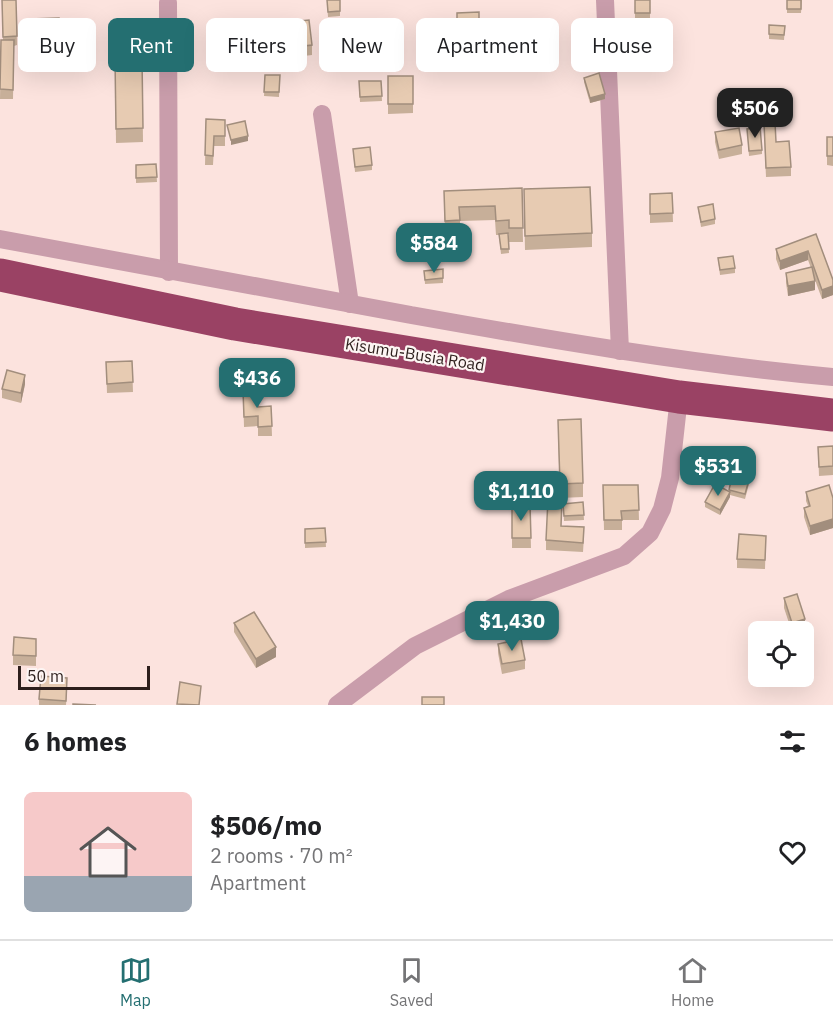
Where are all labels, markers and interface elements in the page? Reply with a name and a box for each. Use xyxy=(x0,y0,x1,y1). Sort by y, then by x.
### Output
chip: Buy xyxy=(18,18,96,72)
chip: Rent xyxy=(108,18,194,72)
chip: Filters xyxy=(206,18,307,72)
chip: New xyxy=(319,18,404,72)
chip: Apartment xyxy=(416,18,559,72)
chip: House xyxy=(571,18,673,72)
pin: $506 xyxy=(719,88,791,139)
text: $506 xyxy=(731,94,779,121)
pin: $584 xyxy=(398,223,470,274)
text: $584 xyxy=(410,229,458,256)
street label: Kisumu-Busia Road xyxy=(344,333,486,375)
pin: $436 xyxy=(221,358,293,409)
text: $436 xyxy=(233,364,281,391)
pin: $531 xyxy=(682,446,754,497)
text: $531 xyxy=(694,452,742,479)
pin: $1,110 xyxy=(472,471,570,522)
text: $1,110 xyxy=(488,477,554,504)
pin: $1,430 xyxy=(463,601,561,652)
text: $1,430 xyxy=(479,607,545,634)
map controls xyxy=(748,621,814,687)
button: locate xyxy=(748,621,814,687)
scale bar xyxy=(18,663,150,690)
text: 50 m xyxy=(27,666,64,686)
text: 6 homes xyxy=(24,724,127,758)
icon: filters xyxy=(776,725,809,758)
text: $506/mo xyxy=(210,808,322,842)
icon: home xyxy=(72,816,144,888)
icon: heart xyxy=(776,836,809,869)
text: 2 rooms · 70 m² xyxy=(210,842,353,869)
text: Apartment xyxy=(210,869,306,896)
tab: Map xyxy=(119,954,152,1010)
tab: Saved xyxy=(390,954,433,1010)
tab: Home xyxy=(671,954,714,1010)

